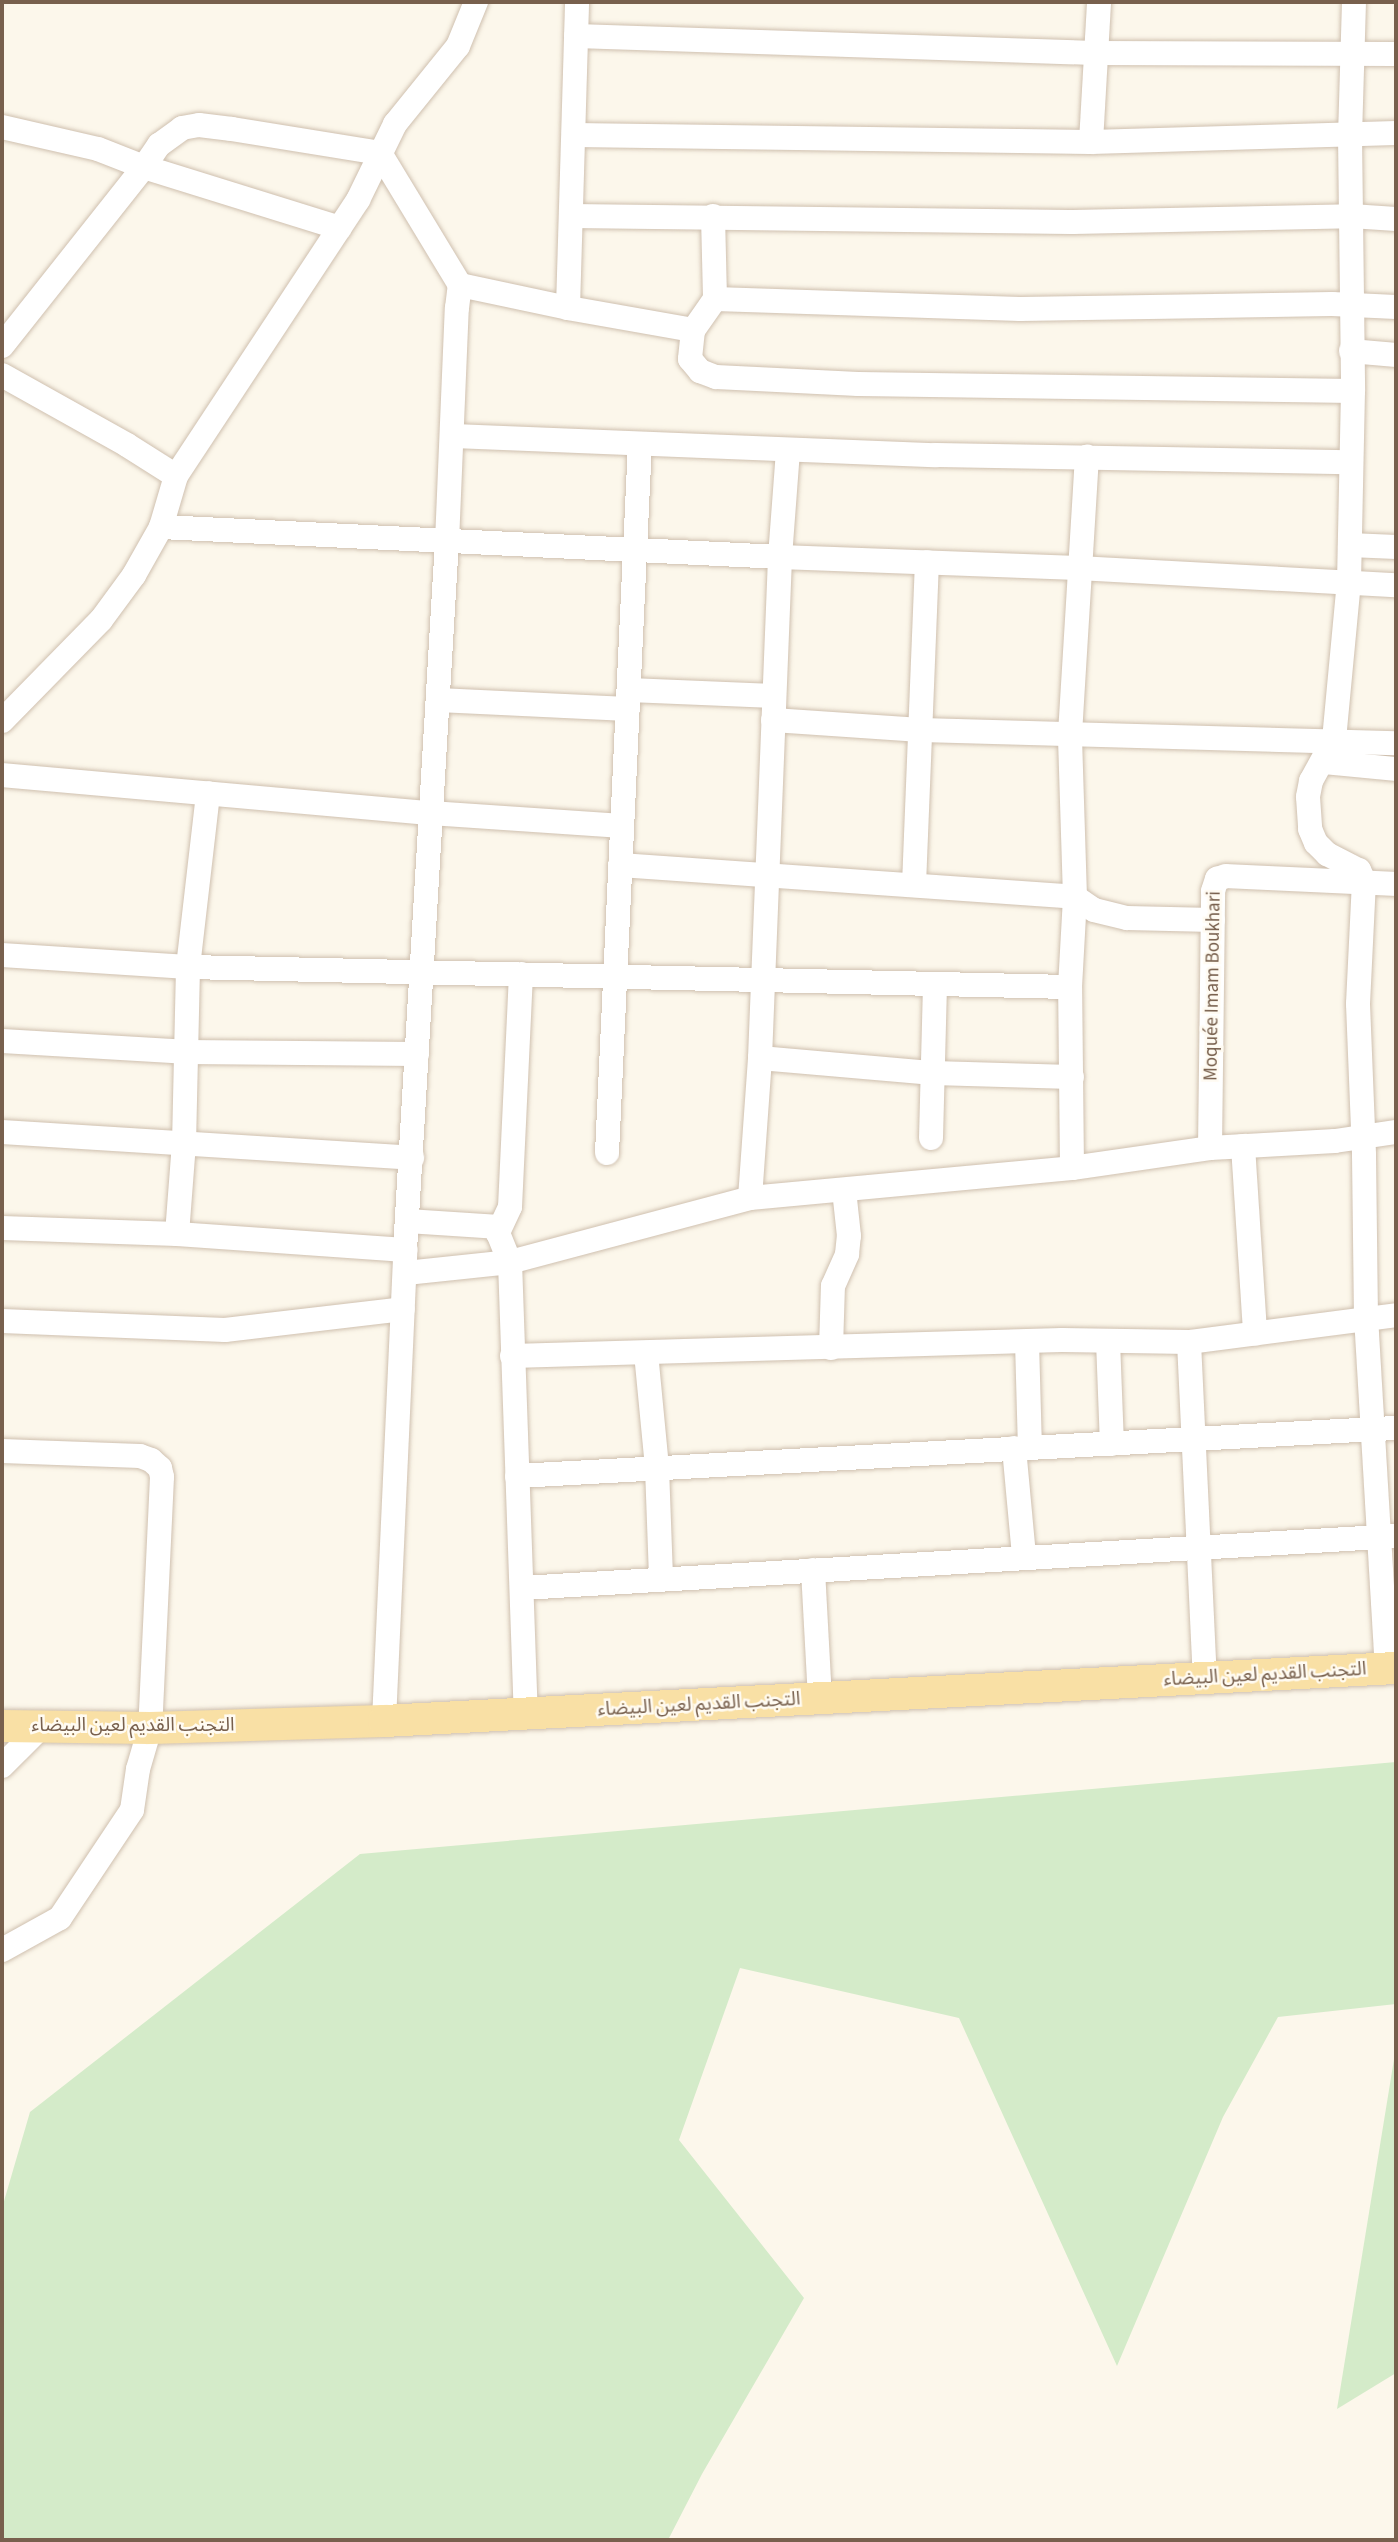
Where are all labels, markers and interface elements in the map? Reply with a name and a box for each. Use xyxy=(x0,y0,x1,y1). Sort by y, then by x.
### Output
street label: Moquée Imam Boukhari xyxy=(1200,891,1226,1081)
street label: التجنب القديم لعين البيضاء xyxy=(1163,1658,1367,1692)
street label: التجنب القديم لعين البيضاء xyxy=(597,1688,801,1722)
street label: التجنب القديم لعين البيضاء xyxy=(32,1715,234,1737)

